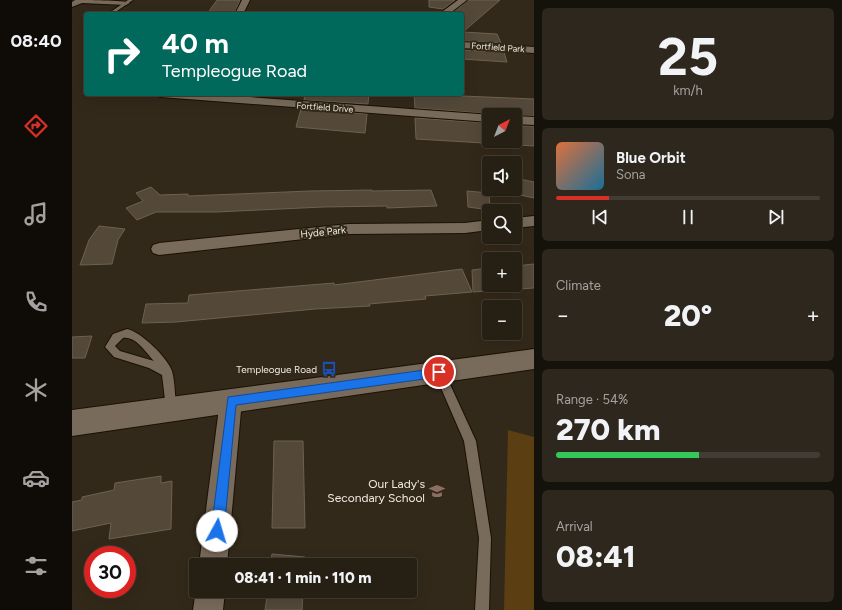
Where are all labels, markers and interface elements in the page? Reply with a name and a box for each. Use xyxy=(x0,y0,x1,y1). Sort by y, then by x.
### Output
text: 40 m xyxy=(162,26,229,60)
text: 25 xyxy=(658,26,718,88)
icon: right xyxy=(96,28,148,80)
text: 08:40 xyxy=(10,30,62,52)
street label: Fortfield Park xyxy=(471,40,526,54)
text: Templeogue Road xyxy=(162,60,307,82)
text: km/h xyxy=(673,83,703,98)
street label: Fortfield Drive xyxy=(296,100,354,114)
north arrow xyxy=(482,108,522,148)
map controls xyxy=(482,108,522,340)
icon: directions xyxy=(22,112,50,140)
text: Blue Orbit xyxy=(616,149,686,167)
button: sound xyxy=(482,156,522,196)
text: Sona xyxy=(616,167,645,182)
icon: music xyxy=(22,200,50,228)
button: search xyxy=(482,204,522,244)
icon: previous xyxy=(589,206,611,228)
icon: pause xyxy=(677,206,699,228)
icon: next xyxy=(765,206,787,228)
street label: Hyde Park xyxy=(300,223,346,241)
button: + xyxy=(482,252,522,292)
text: Climate xyxy=(556,278,601,293)
icon: phone xyxy=(22,288,50,316)
text: 20° xyxy=(664,297,712,334)
button: − xyxy=(482,300,522,340)
text: − xyxy=(556,302,570,329)
text: + xyxy=(806,302,820,329)
pin xyxy=(422,355,456,389)
bus stop icon: Templeogue Road xyxy=(320,360,338,378)
icon: arrive xyxy=(428,361,450,383)
place label: Templeogue Road xyxy=(236,363,317,376)
icon: climate xyxy=(22,376,50,404)
text: Range · 54% xyxy=(556,392,628,407)
text: 270 km xyxy=(556,411,660,448)
icon: car xyxy=(22,464,50,492)
place label: Our Lady's Secondary School xyxy=(327,477,425,505)
school or university icon: Our Lady's Secondary School xyxy=(428,482,446,500)
position arrow xyxy=(196,510,238,552)
text: Arrival xyxy=(556,519,593,534)
text: 08:41 xyxy=(556,538,636,575)
speed limit sign: 30 xyxy=(84,546,136,598)
icon: filters xyxy=(22,552,50,580)
text: 08:41 · 1 min · 110 m xyxy=(235,569,371,587)

